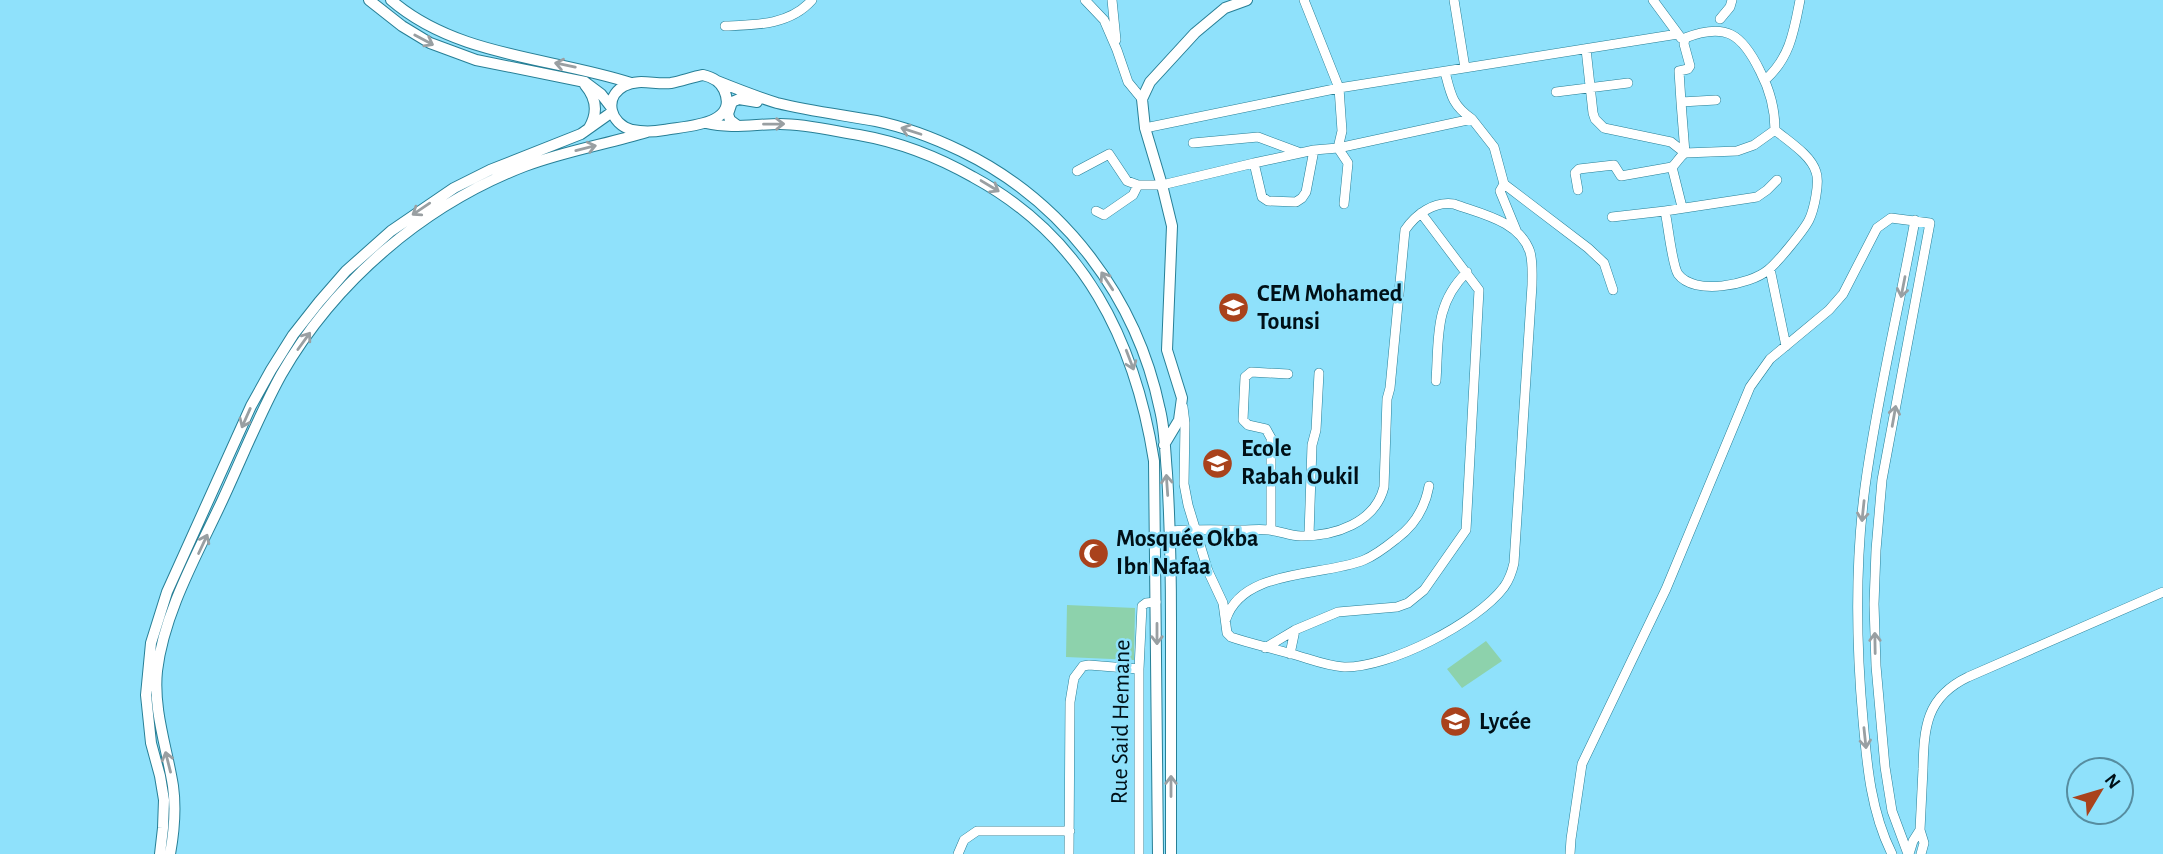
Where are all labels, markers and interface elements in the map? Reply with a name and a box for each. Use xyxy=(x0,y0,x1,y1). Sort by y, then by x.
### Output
one-way arrow xyxy=(413,33,434,47)
one-way arrow xyxy=(554,58,577,72)
one-way arrow xyxy=(762,118,785,131)
one-way arrow xyxy=(901,124,923,136)
one-way arrow xyxy=(574,141,597,154)
one-way arrow xyxy=(980,180,1000,194)
one-way arrow xyxy=(412,202,431,216)
one-way arrow xyxy=(1100,272,1115,291)
one-way arrow xyxy=(1895,275,1909,298)
place label: CEM Mohamed Tounsi xyxy=(1257,282,1403,334)
school or university icon: CEM Mohamed Tounsi xyxy=(1217,291,1251,325)
one-way arrow xyxy=(297,332,311,351)
one-way arrow xyxy=(1124,349,1137,371)
one-way arrow xyxy=(1887,405,1901,428)
one-way arrow xyxy=(239,407,252,428)
place label: Ecole Rabah Oukil xyxy=(1241,437,1359,489)
school or university icon: Ecole Rabah Oukil xyxy=(1201,446,1235,480)
one-way arrow xyxy=(1161,474,1174,497)
one-way arrow xyxy=(1856,499,1869,522)
place label: Mosquée Okba Ibn Nafaa xyxy=(1116,527,1259,579)
one-way arrow xyxy=(196,534,210,555)
mosque icon: Mosquée Okba Ibn Nafaa xyxy=(1076,536,1110,570)
one-way arrow xyxy=(1150,622,1163,645)
one-way arrow xyxy=(1868,631,1882,654)
street label: Rue Said Hemane xyxy=(1108,639,1134,805)
school or university icon: Lycée xyxy=(1439,705,1473,739)
place label: Lycée xyxy=(1479,710,1531,734)
one-way arrow xyxy=(1859,726,1872,749)
one-way arrow xyxy=(161,751,174,774)
north arrow xyxy=(2065,756,2135,826)
text: N xyxy=(2101,770,2124,793)
one-way arrow xyxy=(1164,775,1178,798)

